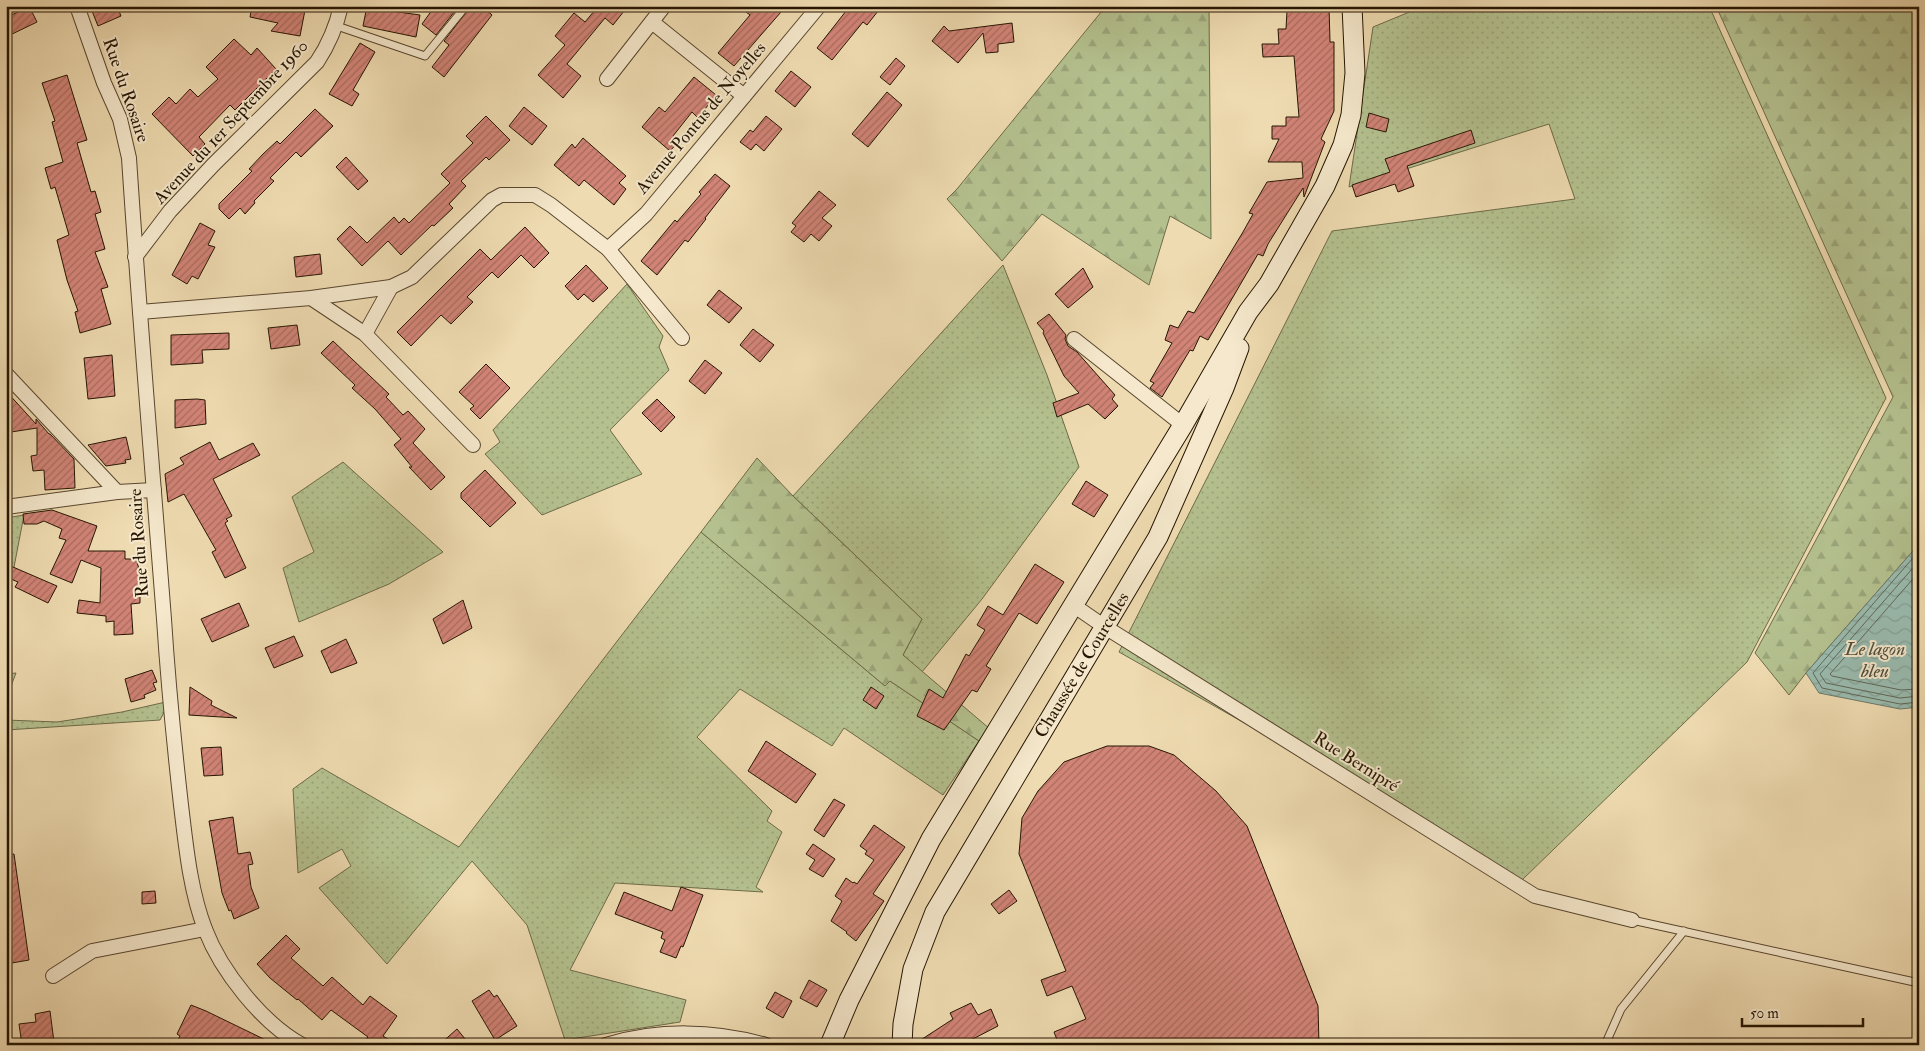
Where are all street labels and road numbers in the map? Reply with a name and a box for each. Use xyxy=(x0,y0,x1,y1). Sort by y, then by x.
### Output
street label: Rue du Rosaire xyxy=(97,35,155,146)
street label: Avenue du 1er Septembre 1960 xyxy=(148,35,313,210)
street label: Avenue Pontus de Noyelles xyxy=(630,37,771,200)
street label: Rue du Rosaire xyxy=(124,487,154,598)
street label: Chaussée de Courcelles xyxy=(1029,588,1135,742)
street label: Rue Bernipré xyxy=(1309,727,1403,798)

